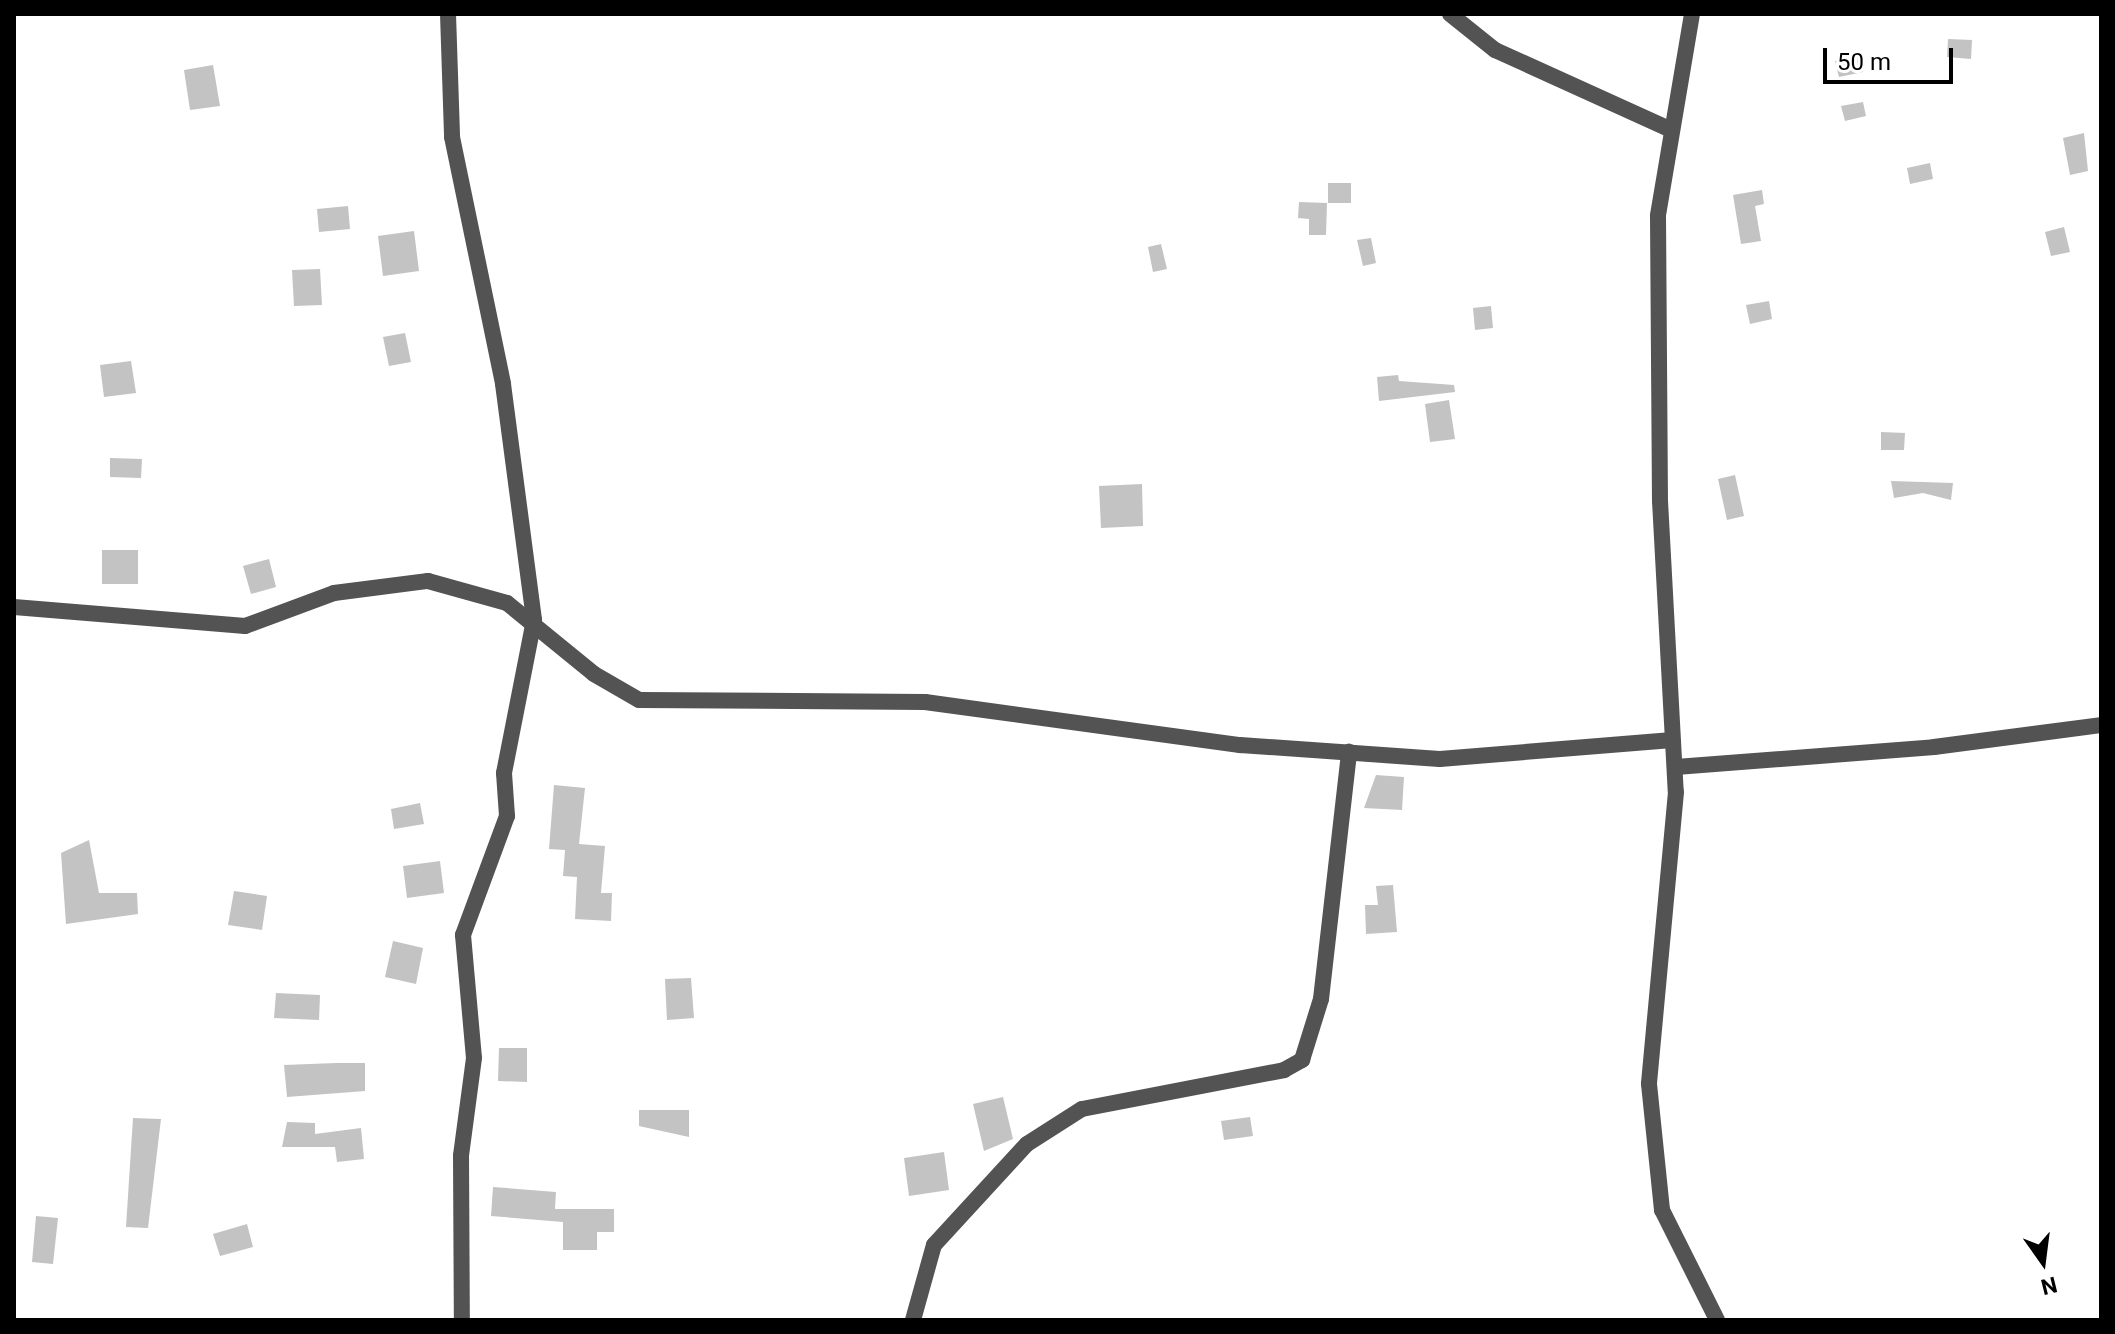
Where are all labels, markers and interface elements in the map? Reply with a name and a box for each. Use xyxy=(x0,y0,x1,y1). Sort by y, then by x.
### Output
scale bar xyxy=(1827,32,1957,82)
text: 50 m xyxy=(1837,48,1891,76)
north arrow xyxy=(2003,1222,2083,1302)
text: N xyxy=(2038,1272,2059,1300)

